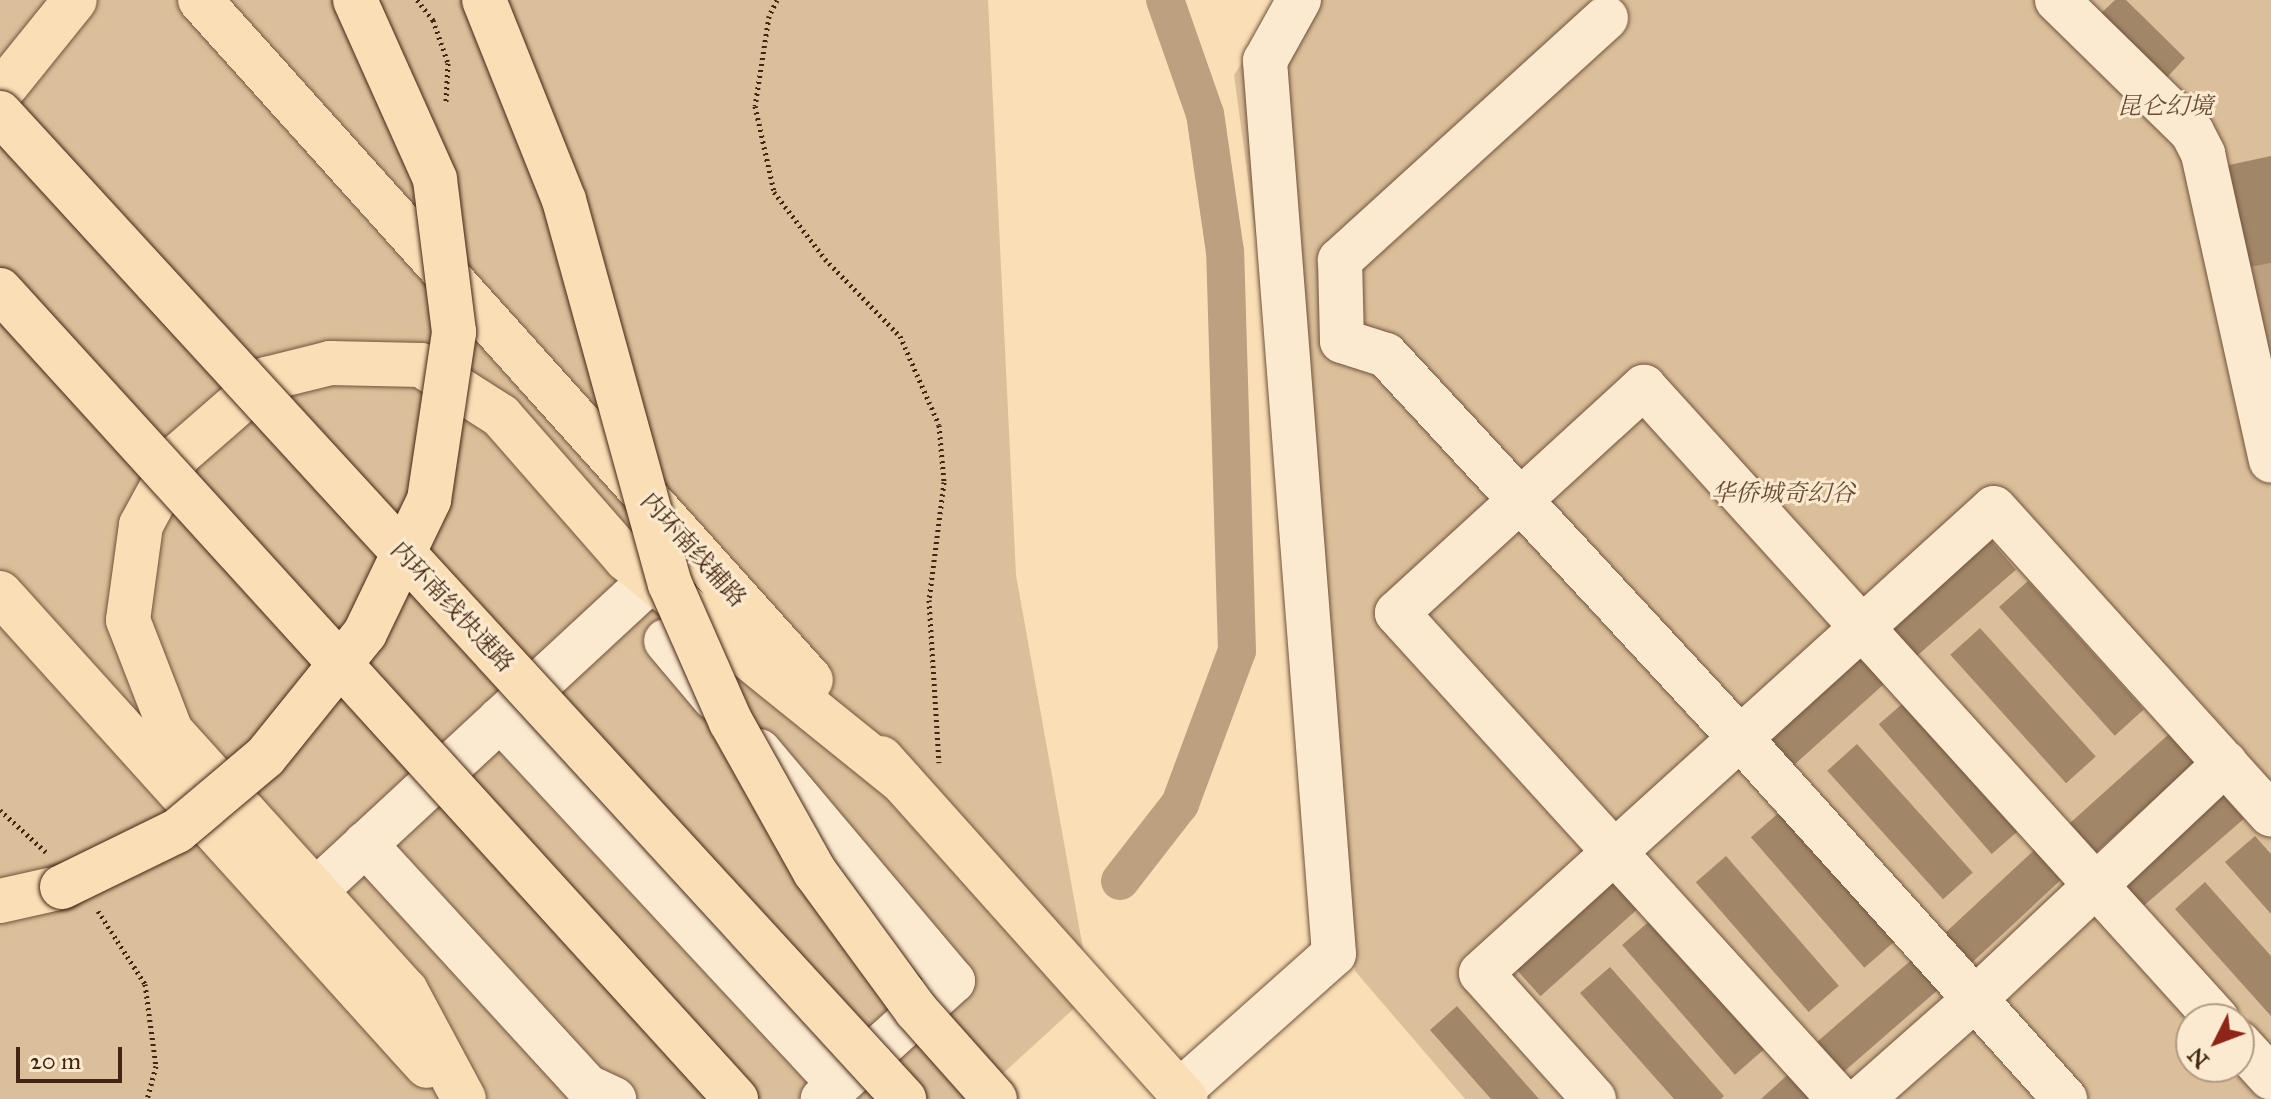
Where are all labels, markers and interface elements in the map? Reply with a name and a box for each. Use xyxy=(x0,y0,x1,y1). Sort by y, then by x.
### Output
park label: 昆仑幻境 xyxy=(2117,93,2213,121)
park label: 华侨城奇幻谷 xyxy=(1711,480,1855,508)
street label: 内环南线辅路 xyxy=(634,487,752,613)
street label: 内环南线快速路 xyxy=(384,536,520,678)
north arrow xyxy=(2175,1003,2255,1083)
scale bar xyxy=(20,1031,126,1081)
text: N xyxy=(2182,1042,2215,1074)
text: 20 m xyxy=(30,1046,81,1076)

